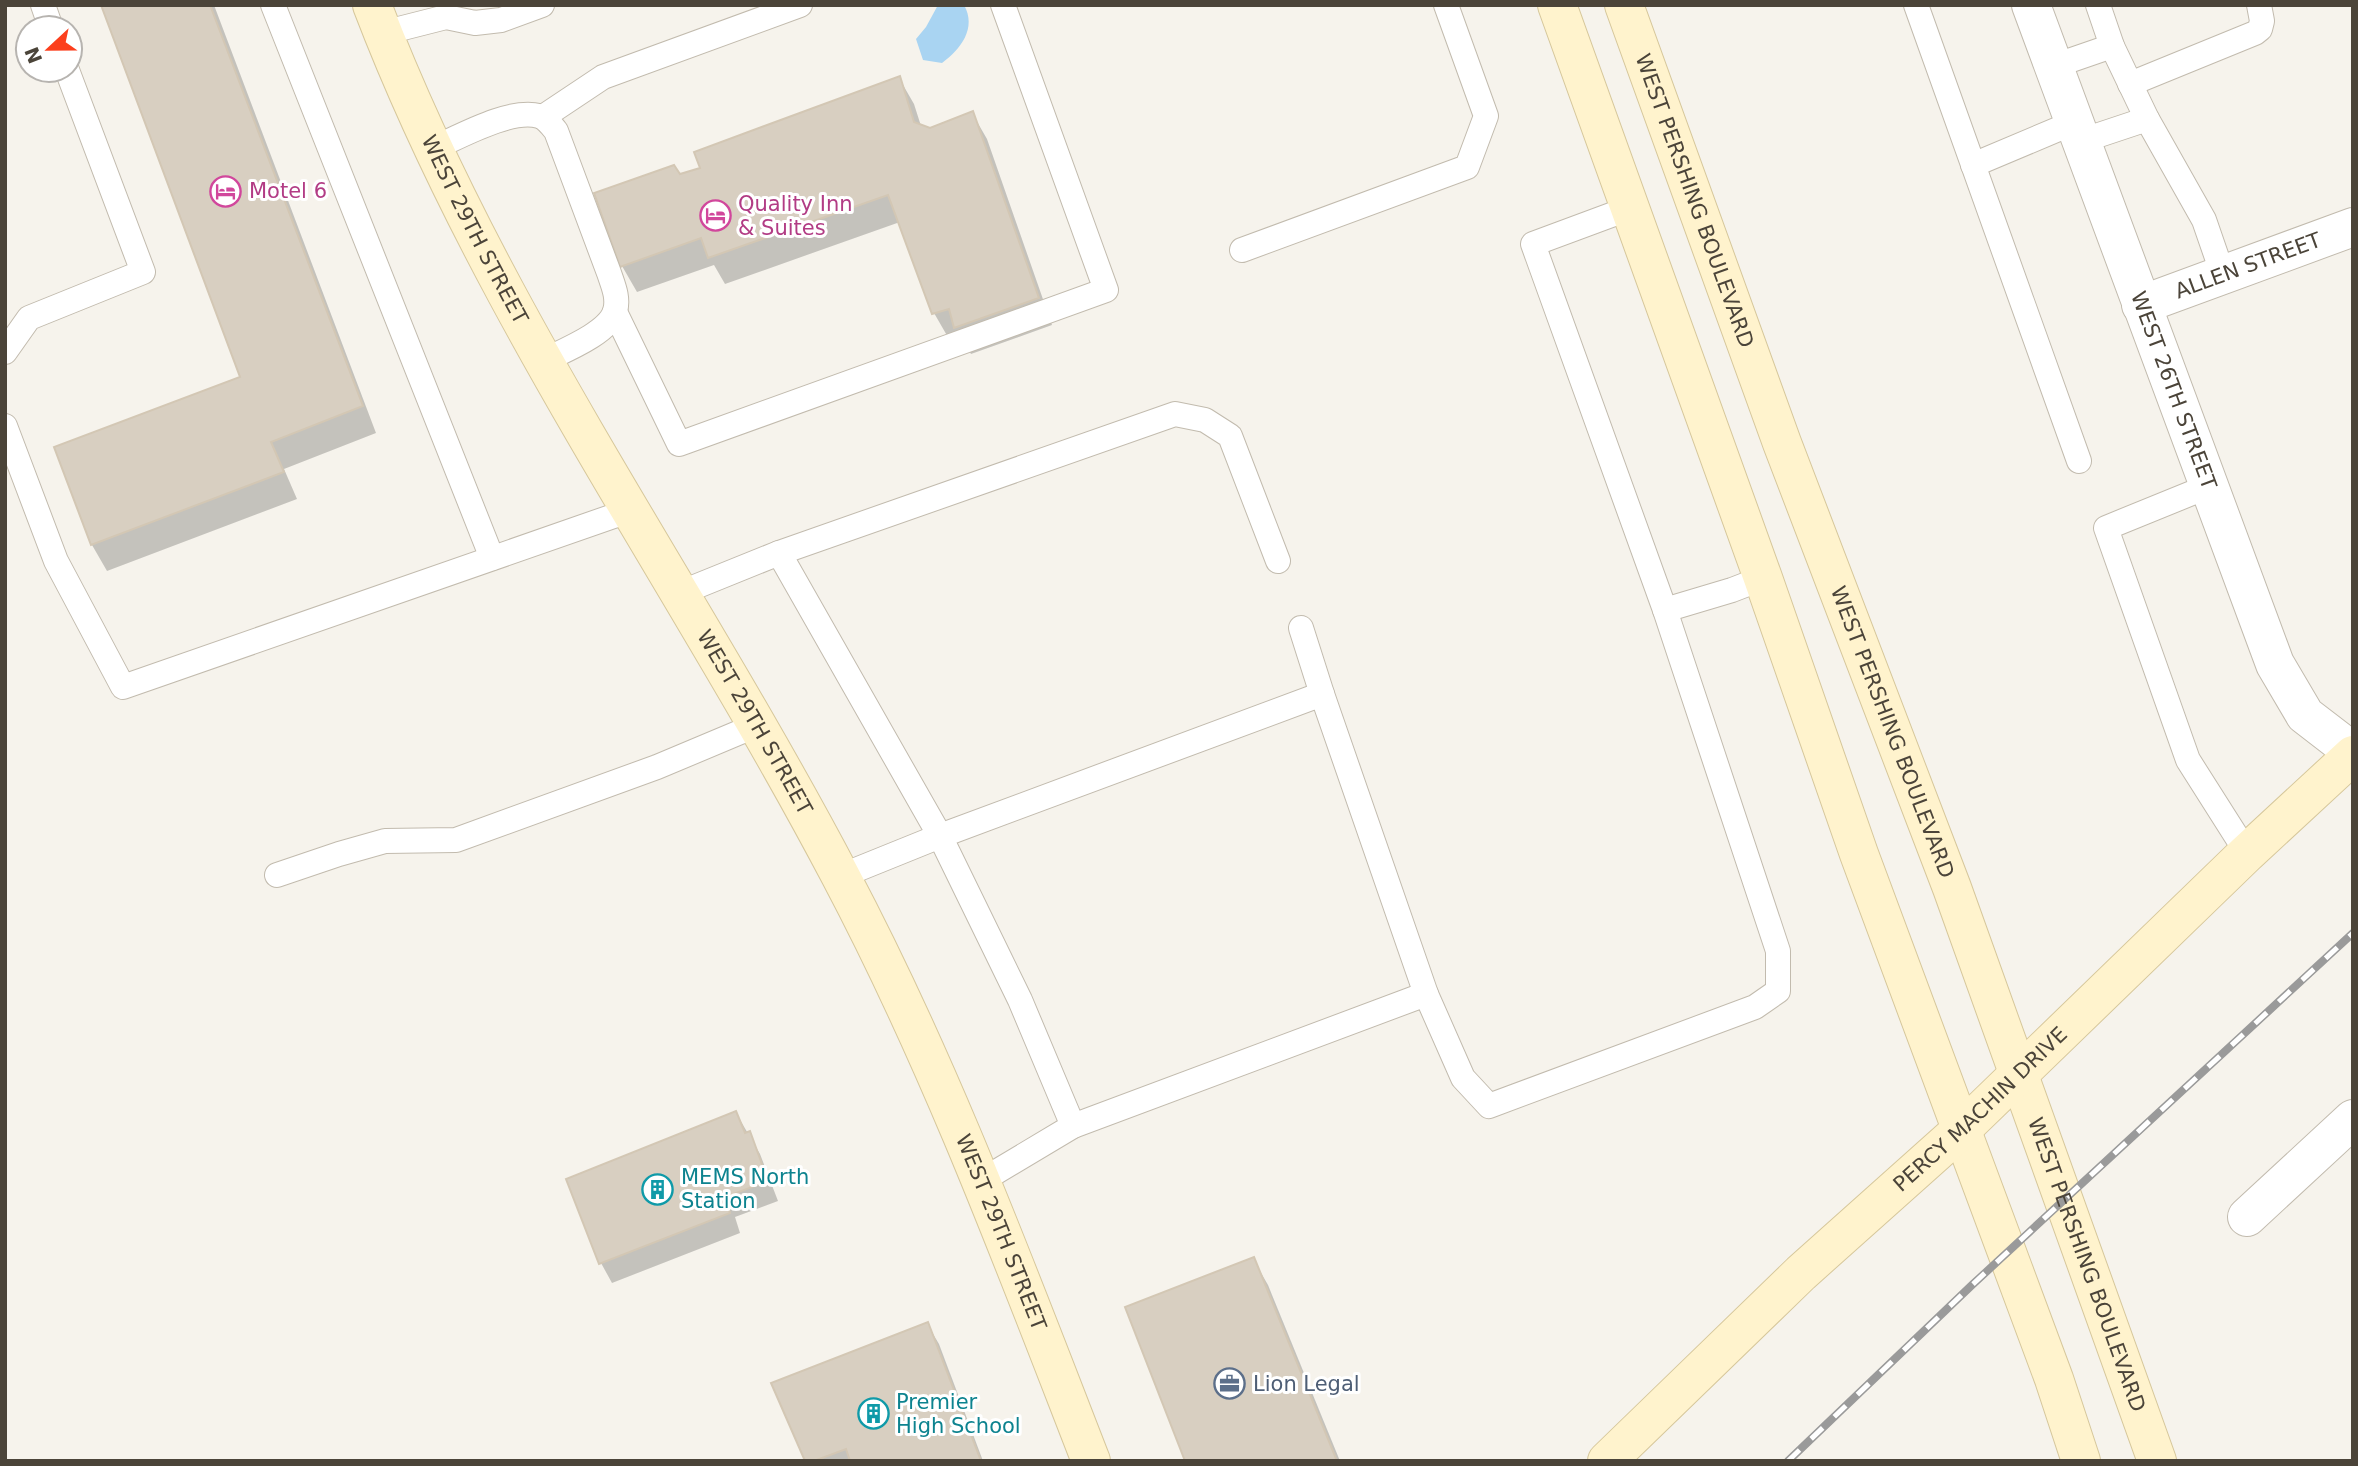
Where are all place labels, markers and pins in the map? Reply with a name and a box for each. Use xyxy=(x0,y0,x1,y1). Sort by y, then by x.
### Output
hotel icon: Motel 6 xyxy=(209,174,243,208)
place label: Motel 6 xyxy=(249,179,327,203)
place label: Quality Inn & Suites xyxy=(738,192,853,240)
hotel icon: Quality Inn & Suites xyxy=(698,199,732,233)
place label: MEMS North Station xyxy=(681,1165,809,1213)
building icon: MEMS North Station xyxy=(641,1172,675,1206)
office icon: Lion Legal xyxy=(1213,1367,1247,1401)
place label: Lion Legal xyxy=(1253,1372,1360,1396)
place label: Premier High School xyxy=(896,1390,1021,1438)
building icon: Premier High School xyxy=(856,1397,890,1431)

